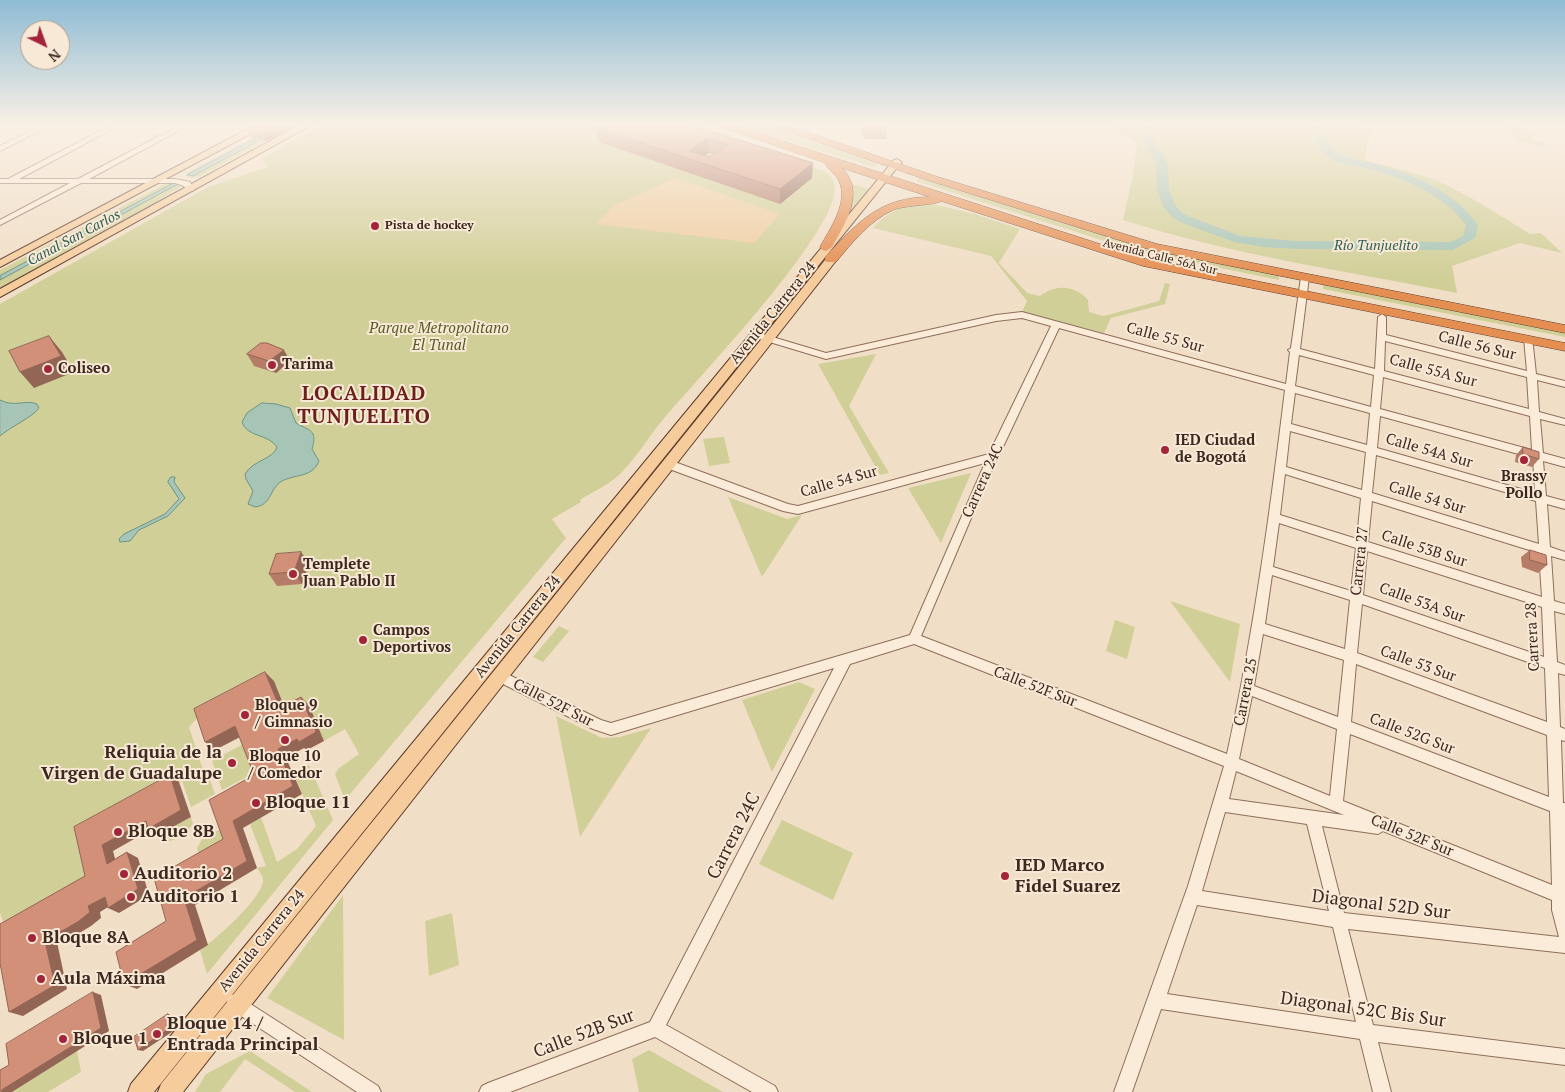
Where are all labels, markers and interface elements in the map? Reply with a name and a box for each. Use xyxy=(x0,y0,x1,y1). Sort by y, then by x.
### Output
north arrow xyxy=(20,20,70,70)
text: N xyxy=(44,45,65,66)
water label: Canal San Carlos xyxy=(25,206,123,270)
place label: Pista de hockey xyxy=(385,219,474,233)
marker: Pista de hockey xyxy=(369,220,381,232)
street label: Avenida Calle 56A Sur xyxy=(1101,236,1219,278)
water label: Río Tunjuelito xyxy=(1334,238,1418,254)
street label: Avenida Carrera 24 xyxy=(726,258,820,368)
street label: Calle 55 Sur xyxy=(1124,319,1206,357)
park label: Parque Metropolitano El Tunal xyxy=(369,320,509,355)
street label: Calle 56 Sur xyxy=(1436,328,1518,364)
street label: Calle 55A Sur xyxy=(1387,351,1479,391)
place label: Tarima xyxy=(282,356,334,374)
marker: Tarima xyxy=(266,359,278,371)
place label: Coliseo xyxy=(58,360,110,378)
marker: Coliseo xyxy=(42,363,54,375)
district label: LOCALIDAD TUNJUELITO xyxy=(296,382,432,429)
street label: Calle 54A Sur xyxy=(1383,430,1475,472)
place label: IED Ciudad de Bogotá xyxy=(1175,432,1255,467)
street label: Carrera 24C xyxy=(959,441,1007,521)
marker: IED Ciudad de Bogotá xyxy=(1159,444,1171,456)
marker: Brassy Pollo xyxy=(1518,454,1530,466)
street label: Calle 54 Sur xyxy=(798,462,880,502)
place label: Brassy Pollo xyxy=(1501,468,1547,503)
street label: Calle 54 Sur xyxy=(1386,478,1468,518)
street label: Carrera 27 xyxy=(1347,526,1373,596)
street label: Calle 53B Sur xyxy=(1379,527,1469,571)
place label: Templete Juan Pablo II xyxy=(303,556,396,591)
marker: Templete Juan Pablo II xyxy=(287,568,299,580)
street label: Avenida Carrera 24 xyxy=(471,572,565,682)
street label: Calle 53A Sur xyxy=(1377,579,1467,627)
street label: Carrera 28 xyxy=(1522,602,1544,672)
place label: Campos Deportivos xyxy=(373,622,451,657)
marker: Campos Deportivos xyxy=(357,634,369,646)
street label: Calle 53 Sur xyxy=(1378,642,1458,686)
street label: Carrera 25 xyxy=(1231,656,1261,728)
street label: Calle 52F Sur xyxy=(991,663,1079,711)
street label: Calle 52F Sur xyxy=(510,675,596,731)
place label: Bloque 9 / Gimnasio xyxy=(255,697,332,732)
marker: Bloque 9 / Gimnasio xyxy=(239,709,251,721)
street label: Calle 52G Sur xyxy=(1367,710,1457,758)
marker: Bloque 10 / Comedor xyxy=(279,734,291,746)
place label: Reliquia de la Virgen de Guadalupe xyxy=(41,742,222,784)
place label: Bloque 10 / Comedor xyxy=(248,748,322,783)
marker: Reliquia de la Virgen de Guadalupe xyxy=(226,757,238,769)
street label: Carrera 24C xyxy=(703,789,765,883)
place label: Bloque 11 xyxy=(266,792,351,814)
marker: Bloque 11 xyxy=(250,797,262,809)
street label: Calle 52F Sur xyxy=(1368,811,1456,861)
place label: Bloque 8B xyxy=(128,821,215,843)
marker: Bloque 8B xyxy=(112,826,124,838)
place label: IED Marco Fidel Suarez xyxy=(1015,855,1120,898)
place label: Auditorio 2 xyxy=(134,863,232,885)
marker: Auditorio 2 xyxy=(118,868,130,880)
marker: IED Marco Fidel Suarez xyxy=(999,870,1011,882)
place label: Auditorio 1 xyxy=(141,886,239,908)
street label: Avenida Carrera 24 xyxy=(215,886,309,996)
street label: Diagonal 52D Sur xyxy=(1310,886,1452,924)
marker: Auditorio 1 xyxy=(125,891,137,903)
place label: Bloque 8A xyxy=(42,927,130,949)
marker: Bloque 8A xyxy=(26,932,38,944)
place label: Aula Máxima xyxy=(51,968,166,990)
marker: Aula Máxima xyxy=(35,973,47,985)
street label: Diagonal 52C Bis Sur xyxy=(1279,988,1447,1032)
street label: Calle 52B Sur xyxy=(530,1005,638,1063)
place label: Bloque 14 / Entrada Principal xyxy=(167,1013,318,1056)
place label: Bloque 1 xyxy=(73,1028,148,1050)
marker: Bloque 14 / Entrada Principal xyxy=(151,1028,163,1040)
marker: Bloque 1 xyxy=(57,1033,69,1045)

